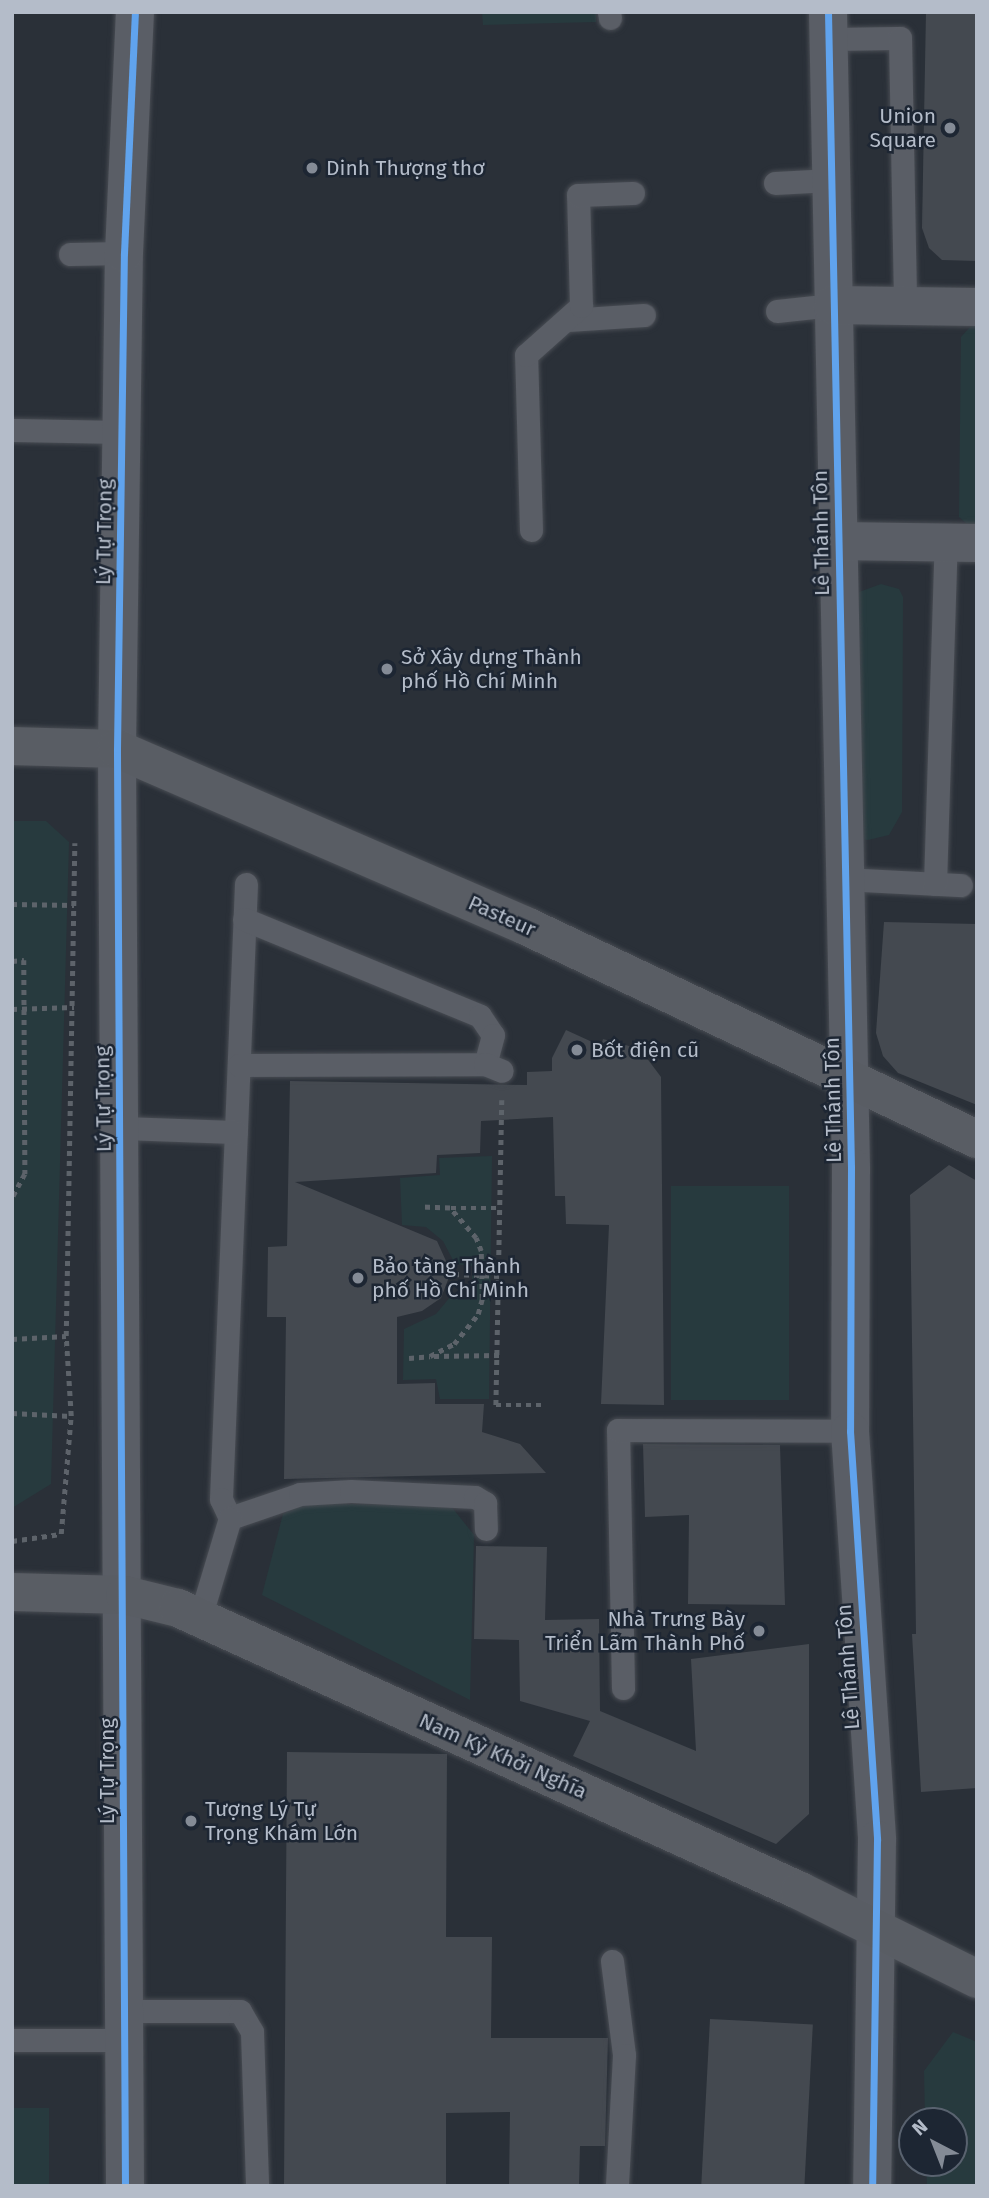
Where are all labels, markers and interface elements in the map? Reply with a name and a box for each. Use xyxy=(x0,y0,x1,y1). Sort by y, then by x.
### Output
place label: Union Square xyxy=(869,103,936,153)
marker: Union Square xyxy=(942,120,958,136)
place label: Dinh Thượng thơ xyxy=(326,155,485,181)
marker: Dinh Thượng thơ xyxy=(304,160,320,176)
street label: Lê Thánh Tôn xyxy=(807,470,835,596)
street label: Lý Tự Trọng xyxy=(90,479,118,585)
place label: Sở Xây dựng Thành phố Hồ Chí Minh xyxy=(401,644,582,694)
marker: Sở Xây dựng Thành phố Hồ Chí Minh xyxy=(379,661,395,677)
street label: Pasteur xyxy=(464,890,540,942)
place label: Bốt điện cũ xyxy=(591,1037,699,1063)
street label: Lê Thánh Tôn xyxy=(819,1037,847,1163)
marker: Bốt điện cũ xyxy=(569,1042,585,1058)
street label: Lý Tự Trọng xyxy=(89,1046,117,1152)
place label: Bảo tàng Thành phố Hồ Chí Minh xyxy=(372,1253,529,1303)
marker: Bảo tàng Thành phố Hồ Chí Minh xyxy=(350,1270,366,1286)
street label: Lê Thánh Tôn xyxy=(831,1603,865,1731)
place label: Nhà Trưng Bày Triển Lãm Thành Phố xyxy=(545,1606,745,1656)
marker: Nhà Trưng Bày Triển Lãm Thành Phố xyxy=(751,1623,767,1639)
street label: Nam Kỳ Khởi Nghĩa xyxy=(415,1708,591,1804)
street label: Lý Tự Trọng xyxy=(94,1718,120,1824)
place label: Tượng Lý Tự Trọng Khám Lớn xyxy=(205,1796,358,1846)
marker: Tượng Lý Tự Trọng Khám Lớn xyxy=(183,1813,199,1829)
north arrow xyxy=(898,2107,968,2177)
text: N xyxy=(908,2115,932,2140)

